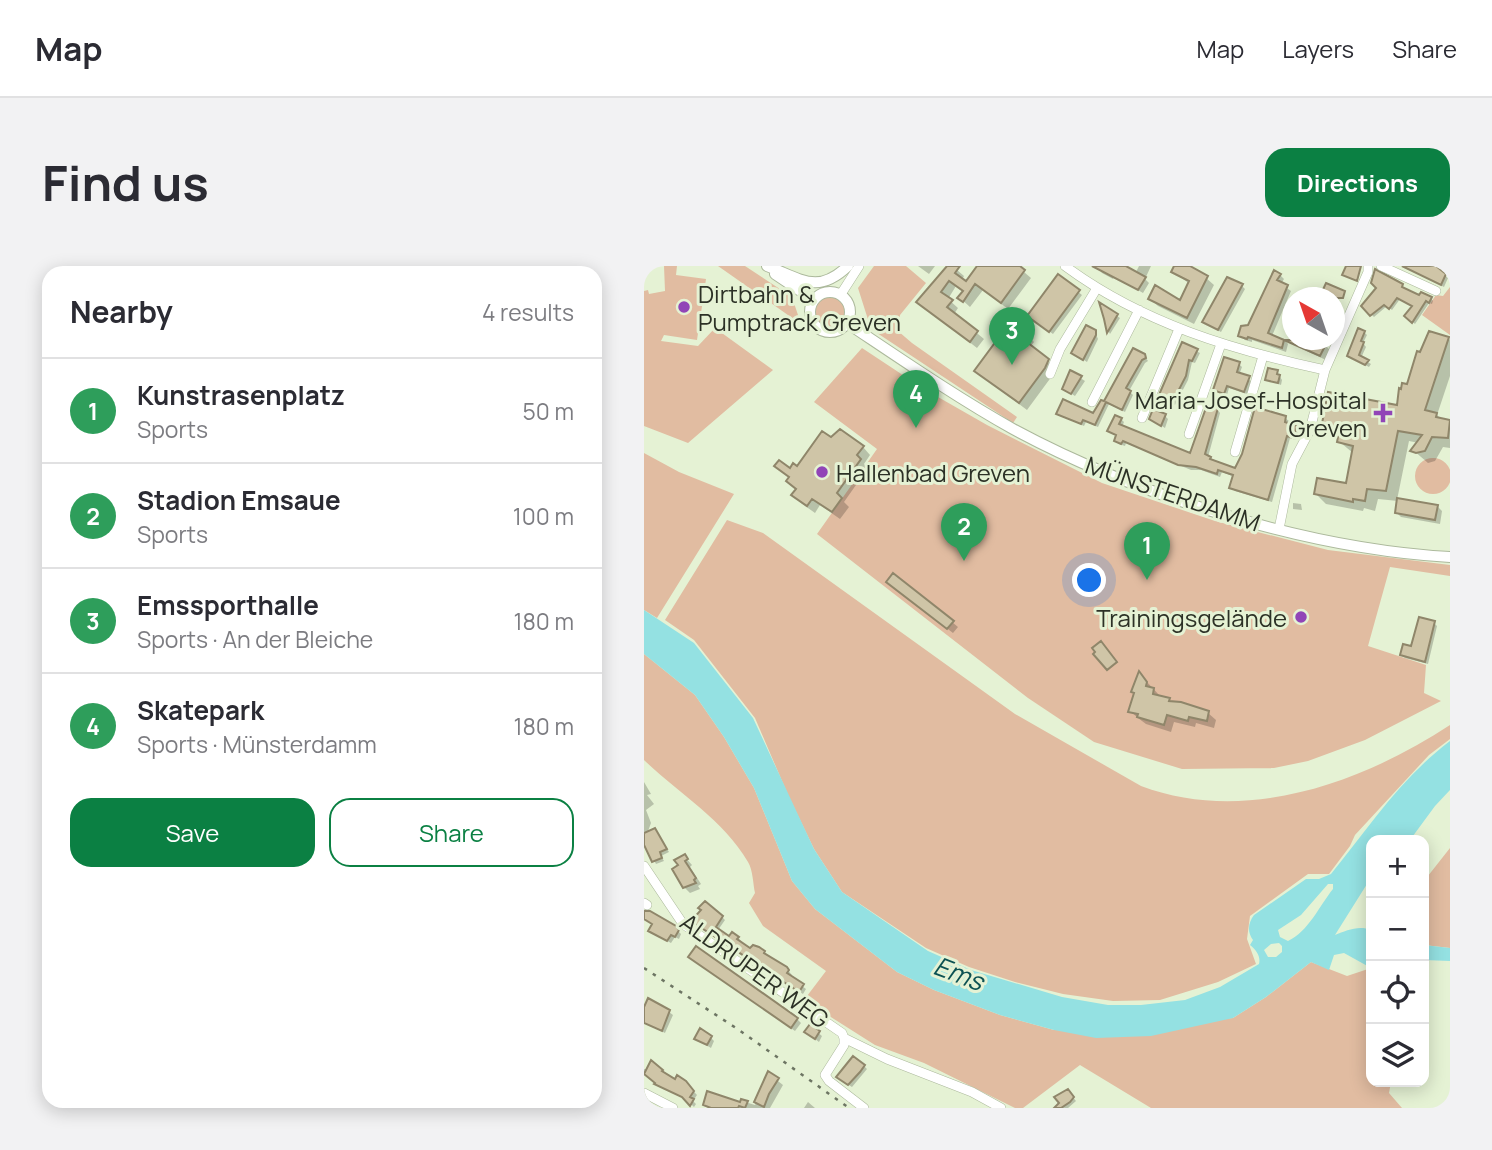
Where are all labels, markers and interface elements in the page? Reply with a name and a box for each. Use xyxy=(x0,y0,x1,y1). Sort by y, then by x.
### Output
text: Map xyxy=(35,26,103,71)
text: Map xyxy=(1197,32,1244,65)
text: Layers xyxy=(1282,32,1354,65)
text: Share xyxy=(1392,32,1457,65)
button: Directions xyxy=(1265,148,1450,217)
text: Find us xyxy=(42,149,209,216)
place label: Dirtbahn & Pumptrack Greven xyxy=(698,277,901,338)
north arrow xyxy=(1282,287,1345,350)
text: Nearby xyxy=(70,291,173,332)
text: 4 results xyxy=(482,296,574,328)
marker: Dirtbahn & Pumptrack Greven xyxy=(676,299,692,315)
pin: 3 xyxy=(989,307,1035,365)
pin: 4 xyxy=(893,370,939,428)
text: Kunstrasenplatz xyxy=(137,377,345,413)
place label: Maria-Josef-Hospital Greven xyxy=(1135,383,1367,444)
text: 1 xyxy=(88,395,98,427)
text: 50 m xyxy=(523,395,574,427)
marker: Maria-Josef-Hospital Greven xyxy=(1373,403,1393,423)
text: Sports xyxy=(137,413,208,445)
street label: MÜNSTERDAMM xyxy=(1081,448,1265,538)
place label: Hallenbad Greven xyxy=(836,456,1030,489)
marker: Hallenbad Greven xyxy=(814,464,830,480)
text: Stadion Emsaue xyxy=(137,482,341,518)
text: 2 xyxy=(86,500,100,532)
text: 100 m xyxy=(513,500,574,532)
pin: 2 xyxy=(941,503,987,561)
text: Sports xyxy=(137,518,208,550)
pin: 1 xyxy=(1124,522,1170,580)
your location xyxy=(1072,563,1106,597)
text: Emssporthalle xyxy=(137,587,319,623)
place label: Trainingsgelände xyxy=(1096,601,1287,634)
text: 3 xyxy=(86,605,100,637)
text: 180 m xyxy=(514,605,574,637)
marker: Trainingsgelände xyxy=(1293,609,1309,625)
text: Sports · An der Bleiche xyxy=(137,623,373,655)
text: Skatepark xyxy=(137,692,264,728)
text: 4 xyxy=(86,710,100,742)
text: 180 m xyxy=(514,710,574,742)
text: Sports · Münsterdamm xyxy=(137,728,377,760)
button: Save xyxy=(70,798,315,867)
button: Share xyxy=(329,798,574,867)
map controls xyxy=(1366,835,1429,1087)
button: + xyxy=(1366,835,1429,898)
button: − xyxy=(1366,898,1429,961)
street label: ALDRUPER WEG xyxy=(674,905,836,1035)
water label: Ems xyxy=(929,947,991,1000)
button: locate xyxy=(1366,961,1429,1024)
button: layers xyxy=(1366,1024,1429,1087)

